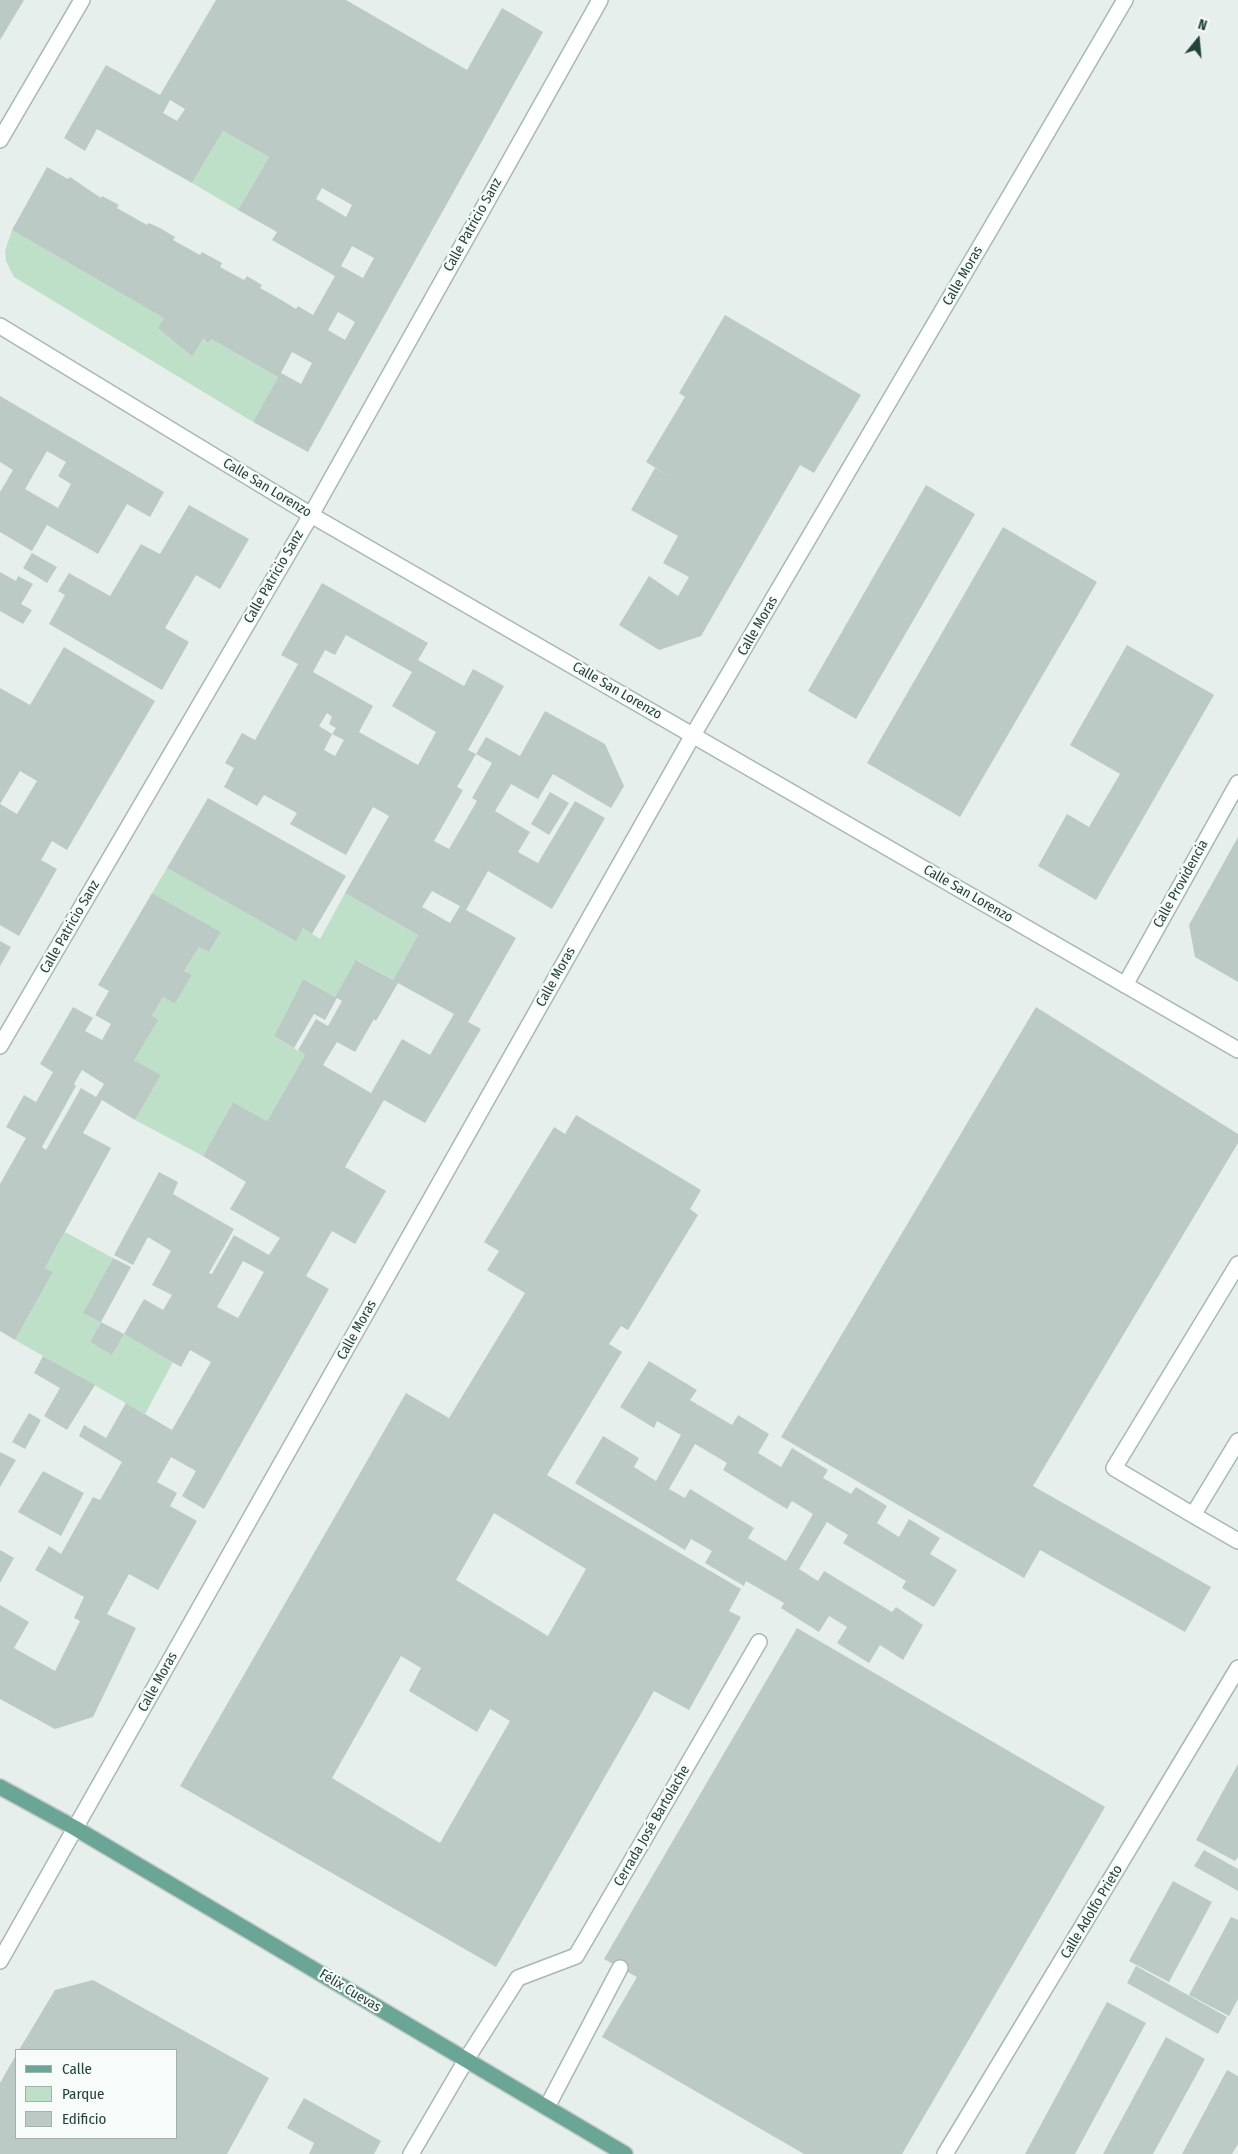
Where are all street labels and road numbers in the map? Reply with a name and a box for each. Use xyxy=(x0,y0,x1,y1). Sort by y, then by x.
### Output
street label: Calle Patricio Sanz xyxy=(440,175,506,275)
street label: Calle Moras xyxy=(939,243,987,309)
street label: Calle San Lorenzo xyxy=(220,455,314,521)
street label: Calle Patricio Sanz xyxy=(241,528,307,626)
street label: Calle Moras xyxy=(734,593,782,659)
street label: Calle San Lorenzo xyxy=(569,659,665,723)
street label: Calle Providencia xyxy=(1150,837,1212,931)
street label: Calle San Lorenzo xyxy=(920,862,1016,926)
street label: Calle Patricio Sanz xyxy=(37,878,103,976)
street label: Calle Moras xyxy=(533,944,579,1010)
street label: Calle Moras xyxy=(334,1297,380,1363)
street label: Calle Moras xyxy=(135,1649,181,1715)
street label: Cerrada José Bartolache xyxy=(611,1763,693,1889)
street label: Calle Adolfo Prieto xyxy=(1057,1862,1127,1962)
street label: Félix Cuevas xyxy=(316,1966,384,2016)

